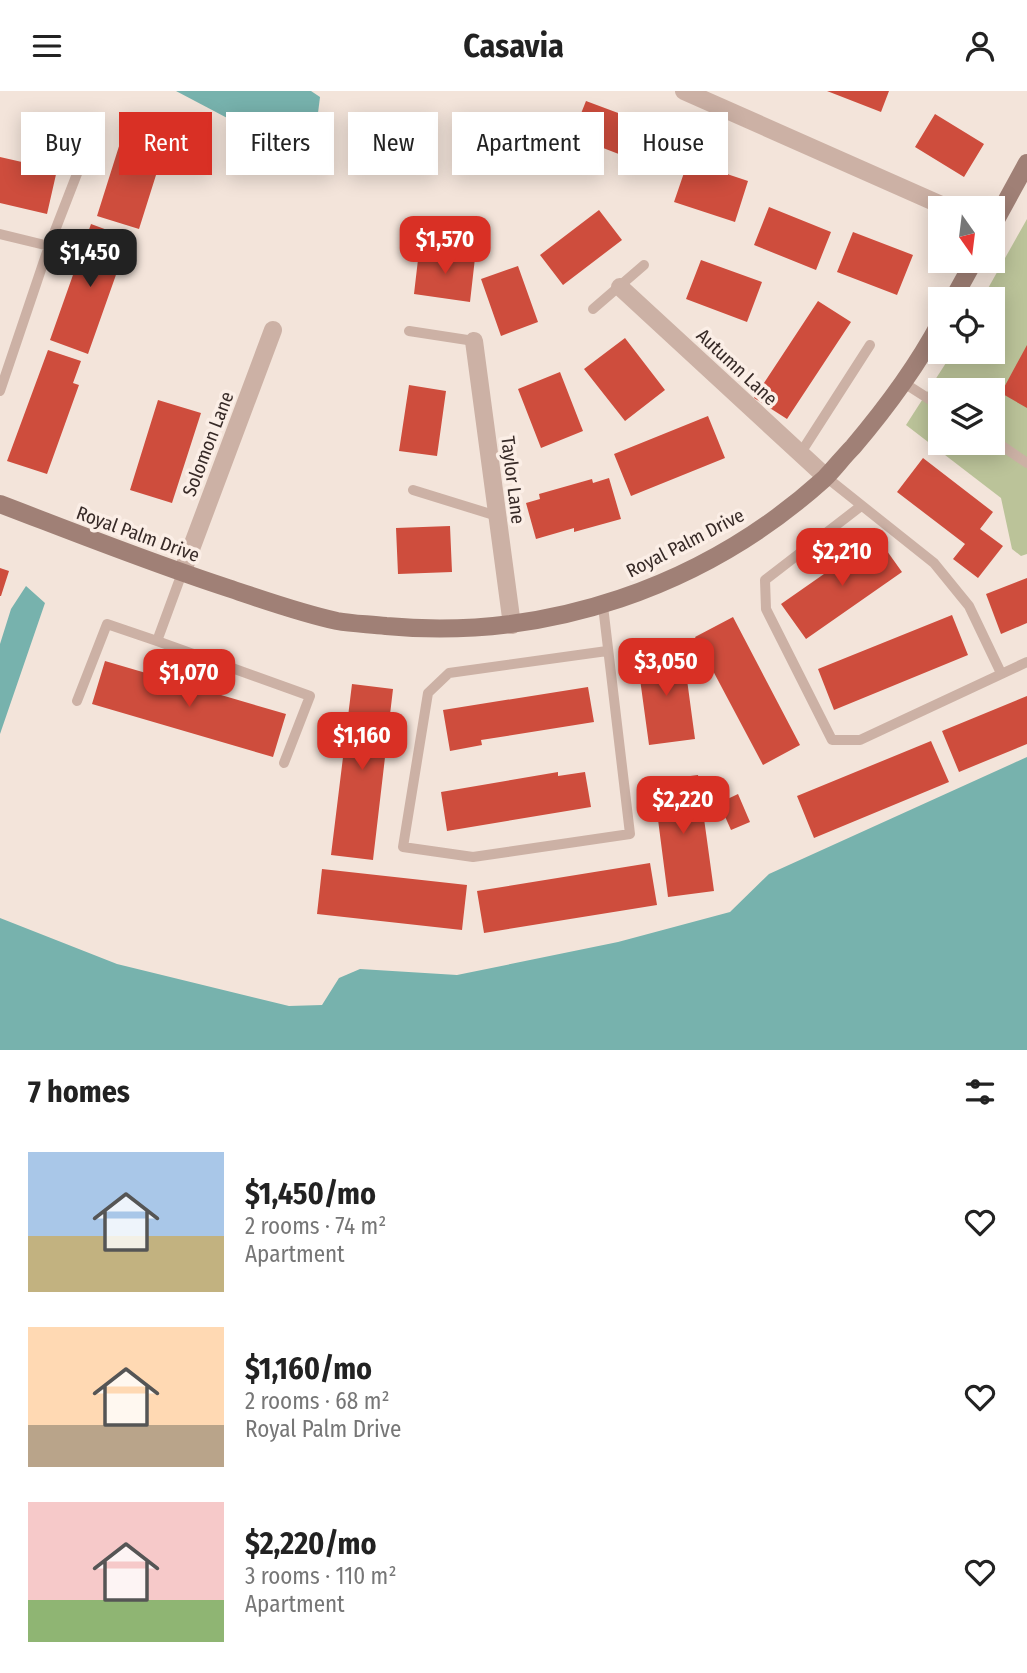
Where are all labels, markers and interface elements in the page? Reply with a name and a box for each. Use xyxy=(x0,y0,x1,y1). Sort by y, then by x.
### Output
icon: menu xyxy=(28,27,66,65)
text: Casavia xyxy=(463,27,564,65)
icon: person xyxy=(961,27,999,65)
chip: Buy xyxy=(21,112,105,175)
chip: Rent xyxy=(119,112,212,175)
chip: Filters xyxy=(226,112,334,175)
chip: New xyxy=(348,112,438,175)
chip: Apartment xyxy=(452,112,604,175)
chip: House xyxy=(618,112,728,175)
north arrow xyxy=(928,196,1004,273)
map controls xyxy=(928,196,1005,455)
pin: $1,570 xyxy=(388,216,502,276)
text: $1,570 xyxy=(416,225,474,253)
pin: $1,450 xyxy=(33,229,147,289)
text: $1,450 xyxy=(60,238,120,266)
button: locate xyxy=(928,287,1005,364)
street label: Autumn Lane xyxy=(692,324,782,410)
button: layers xyxy=(928,378,1005,455)
street label: Solomon Lane xyxy=(177,388,239,500)
street label: Taylor Lane xyxy=(496,435,530,525)
street label: Royal Palm Drive xyxy=(73,501,203,567)
street label: Royal Palm Drive xyxy=(622,503,748,583)
pin: $2,210 xyxy=(785,529,899,588)
text: $2,210 xyxy=(812,537,872,565)
pin: $3,050 xyxy=(609,639,723,698)
text: $3,050 xyxy=(634,647,698,675)
pin: $1,070 xyxy=(132,649,246,709)
text: $1,070 xyxy=(159,658,219,686)
pin: $1,160 xyxy=(305,713,419,772)
text: $1,160 xyxy=(333,721,391,749)
pin: $2,220 xyxy=(626,777,740,836)
text: $2,220 xyxy=(653,785,713,813)
icon: filters xyxy=(961,1073,999,1111)
text: 7 homes xyxy=(28,1074,130,1110)
text: $1,450/mo xyxy=(245,1176,376,1212)
icon: home xyxy=(84,1180,168,1264)
icon: heart xyxy=(961,1203,999,1241)
text: 2 rooms · 74 m² xyxy=(245,1212,386,1240)
text: Apartment xyxy=(245,1240,345,1268)
text: $1,160/mo xyxy=(245,1351,372,1387)
icon: home xyxy=(84,1355,168,1439)
icon: heart xyxy=(961,1378,999,1416)
text: 2 rooms · 68 m² xyxy=(245,1387,390,1415)
text: Royal Palm Drive xyxy=(245,1415,401,1443)
text: $2,220/mo xyxy=(245,1526,377,1562)
icon: home xyxy=(84,1530,168,1614)
icon: heart xyxy=(961,1553,999,1591)
text: 3 rooms · 110 m² xyxy=(245,1562,396,1590)
text: Apartment xyxy=(245,1590,345,1618)

